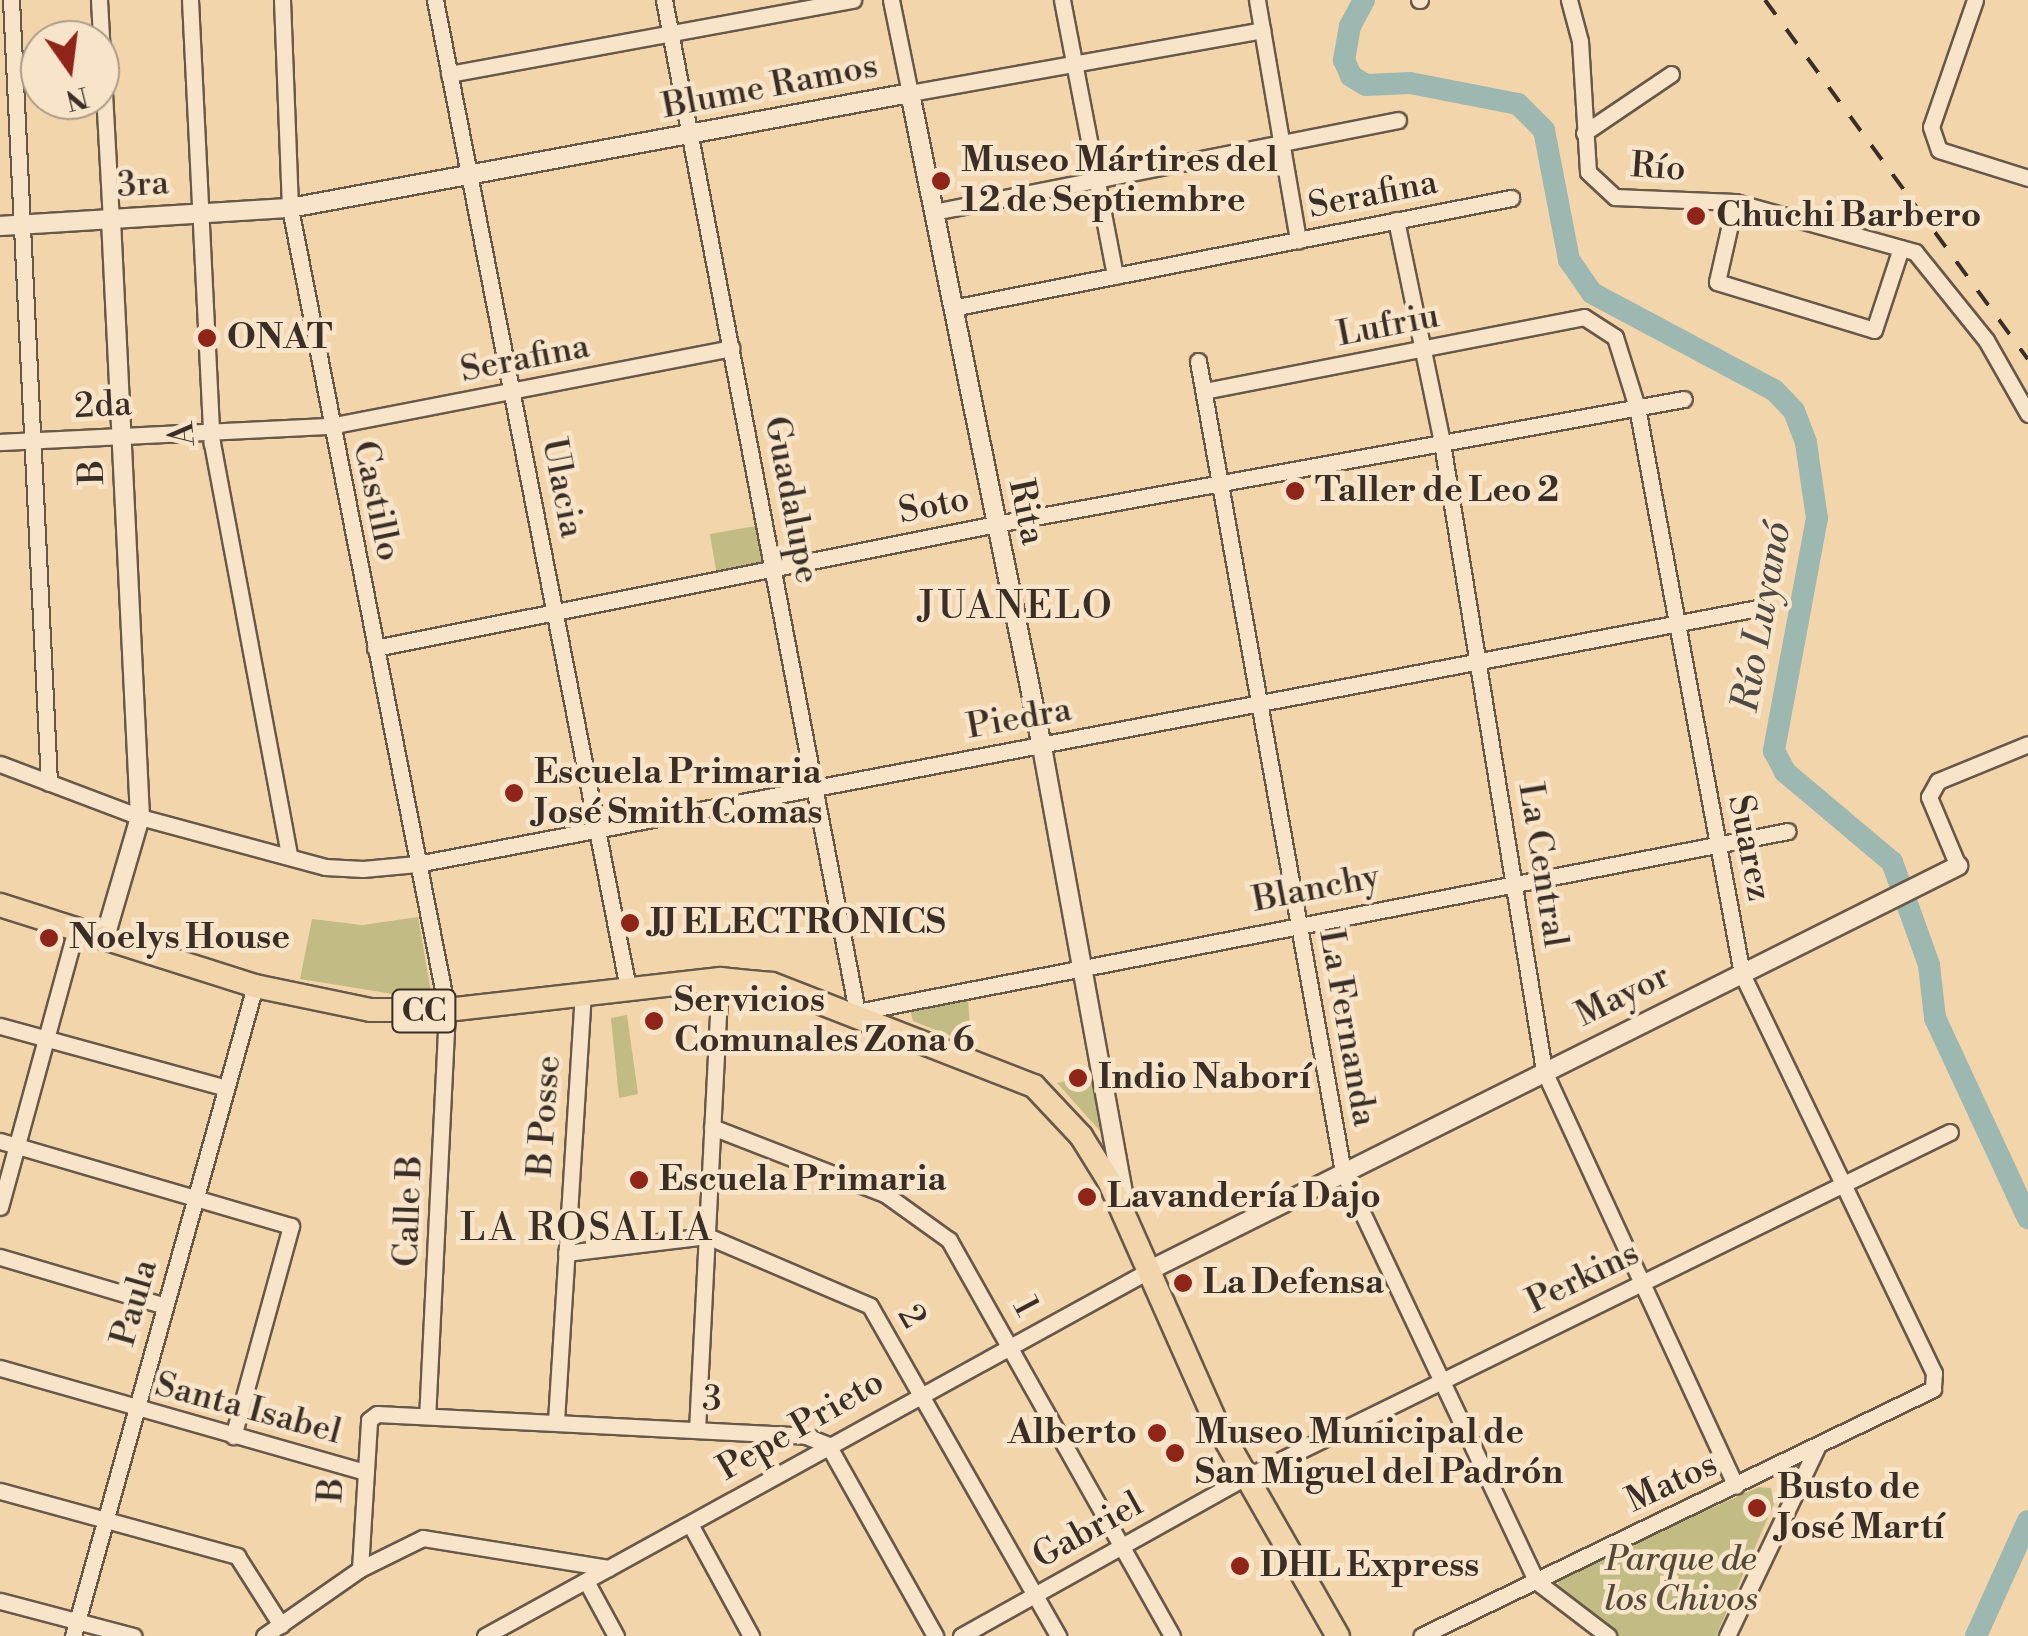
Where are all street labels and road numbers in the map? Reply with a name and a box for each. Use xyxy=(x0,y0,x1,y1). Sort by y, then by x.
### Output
street label: Blume Ramos xyxy=(659,46,881,128)
street label: Río xyxy=(1629,145,1687,191)
street label: Serafina xyxy=(1305,162,1441,228)
street label: 3ra xyxy=(116,163,170,207)
street label: Lufriu xyxy=(1333,296,1443,356)
street label: Serafina xyxy=(457,326,593,392)
street label: 2da xyxy=(73,384,133,428)
street label: Guadalupe xyxy=(754,413,828,587)
street label: A xyxy=(161,420,205,448)
street label: Ulacia xyxy=(532,435,592,541)
street label: Castillo xyxy=(343,437,409,565)
street label: B xyxy=(72,459,114,485)
street label: Rita xyxy=(999,475,1053,549)
street label: Soto xyxy=(895,479,973,533)
street label: Piedra xyxy=(963,689,1075,749)
street label: La Central xyxy=(1508,780,1576,950)
street label: Suarez xyxy=(1718,791,1780,905)
street label: Blanchy xyxy=(1249,856,1383,922)
street label: La Fernanda xyxy=(1309,926,1385,1130)
street label: Mayor xyxy=(1569,955,1677,1037)
road number: CC xyxy=(389,984,459,1038)
street label: B Posse xyxy=(520,1054,570,1178)
street label: Calle B xyxy=(386,1154,432,1268)
street label: Perkins xyxy=(1520,1233,1646,1323)
street label: Paula xyxy=(103,1255,167,1351)
street label: 1 xyxy=(1003,1290,1047,1324)
street label: 2 xyxy=(888,1298,934,1336)
street label: Pepe Prieto xyxy=(710,1362,892,1490)
street label: Santa Isabel xyxy=(150,1364,346,1454)
street label: 3 xyxy=(701,1379,723,1421)
street label: Matos xyxy=(1620,1444,1724,1522)
street label: B xyxy=(310,1477,354,1503)
street label: Gabriel xyxy=(1026,1484,1150,1578)

